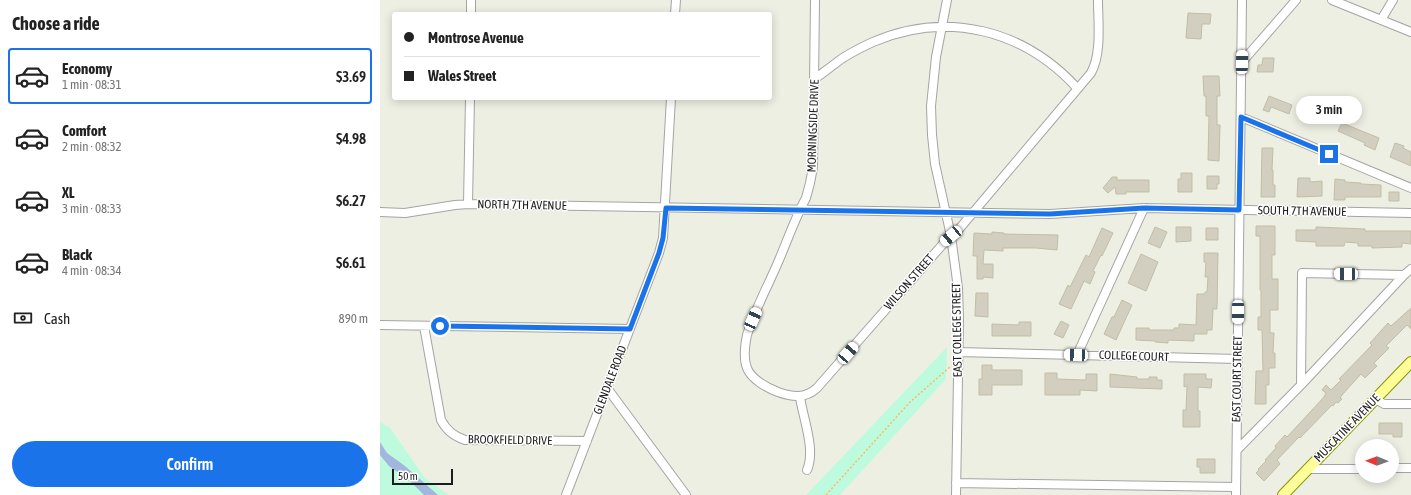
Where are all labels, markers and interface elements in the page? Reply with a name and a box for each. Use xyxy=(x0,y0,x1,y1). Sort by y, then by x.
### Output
text: Choose a ride xyxy=(12,13,100,34)
text: Montrose Avenue xyxy=(428,29,524,46)
car xyxy=(1236,50,1248,74)
icon: car xyxy=(14,58,50,94)
text: Economy xyxy=(62,60,112,77)
text: Wales Street xyxy=(428,67,496,84)
text: $3.69 xyxy=(336,68,366,85)
text: 1 min · 08:31 xyxy=(62,77,122,92)
street label: MORNINGSIDE DRIVE xyxy=(804,79,822,173)
callout: 3 min xyxy=(1296,96,1362,124)
text: 3 min xyxy=(1316,102,1342,117)
icon: car xyxy=(14,120,50,156)
text: Comfort xyxy=(62,122,106,139)
text: $4.98 xyxy=(336,130,366,147)
text: 2 min · 08:32 xyxy=(62,139,122,154)
route end xyxy=(1320,145,1338,163)
icon: car xyxy=(14,182,50,218)
text: XL xyxy=(62,184,75,201)
text: $6.27 xyxy=(336,192,366,209)
street label: NORTH 7TH AVENUE xyxy=(477,197,567,213)
text: 3 min · 08:33 xyxy=(62,201,122,216)
street label: SOUTH 7TH AVENUE xyxy=(1258,203,1346,219)
car xyxy=(938,224,964,248)
icon: car xyxy=(14,244,50,280)
text: Black xyxy=(62,246,92,263)
street label: WILSON STREET xyxy=(881,251,937,313)
text: $6.61 xyxy=(336,254,366,271)
text: 4 min · 08:34 xyxy=(62,263,122,278)
car xyxy=(1334,268,1358,280)
street label: EAST COLLEGE STREET xyxy=(949,282,965,377)
car xyxy=(1232,300,1244,324)
car xyxy=(743,306,763,332)
icon: cash xyxy=(12,307,34,329)
text: Cash xyxy=(44,310,70,327)
text: 890 m xyxy=(339,311,368,326)
route start xyxy=(431,317,449,335)
street label: EAST COURT STREET xyxy=(1229,335,1245,423)
car xyxy=(836,340,860,366)
street label: GLENDALE ROAD xyxy=(590,343,630,416)
street label: COLLEGE COURT xyxy=(1099,348,1170,364)
car xyxy=(1064,349,1088,361)
street label: MUSCATINE AVENUE xyxy=(1311,391,1383,465)
street label: BROOKFIELD DRIVE xyxy=(468,432,552,448)
north arrow xyxy=(1355,439,1399,483)
map controls xyxy=(1355,439,1399,483)
button: Confirm xyxy=(12,441,368,487)
scale bar xyxy=(392,467,453,486)
text: 50 m xyxy=(398,470,418,482)

